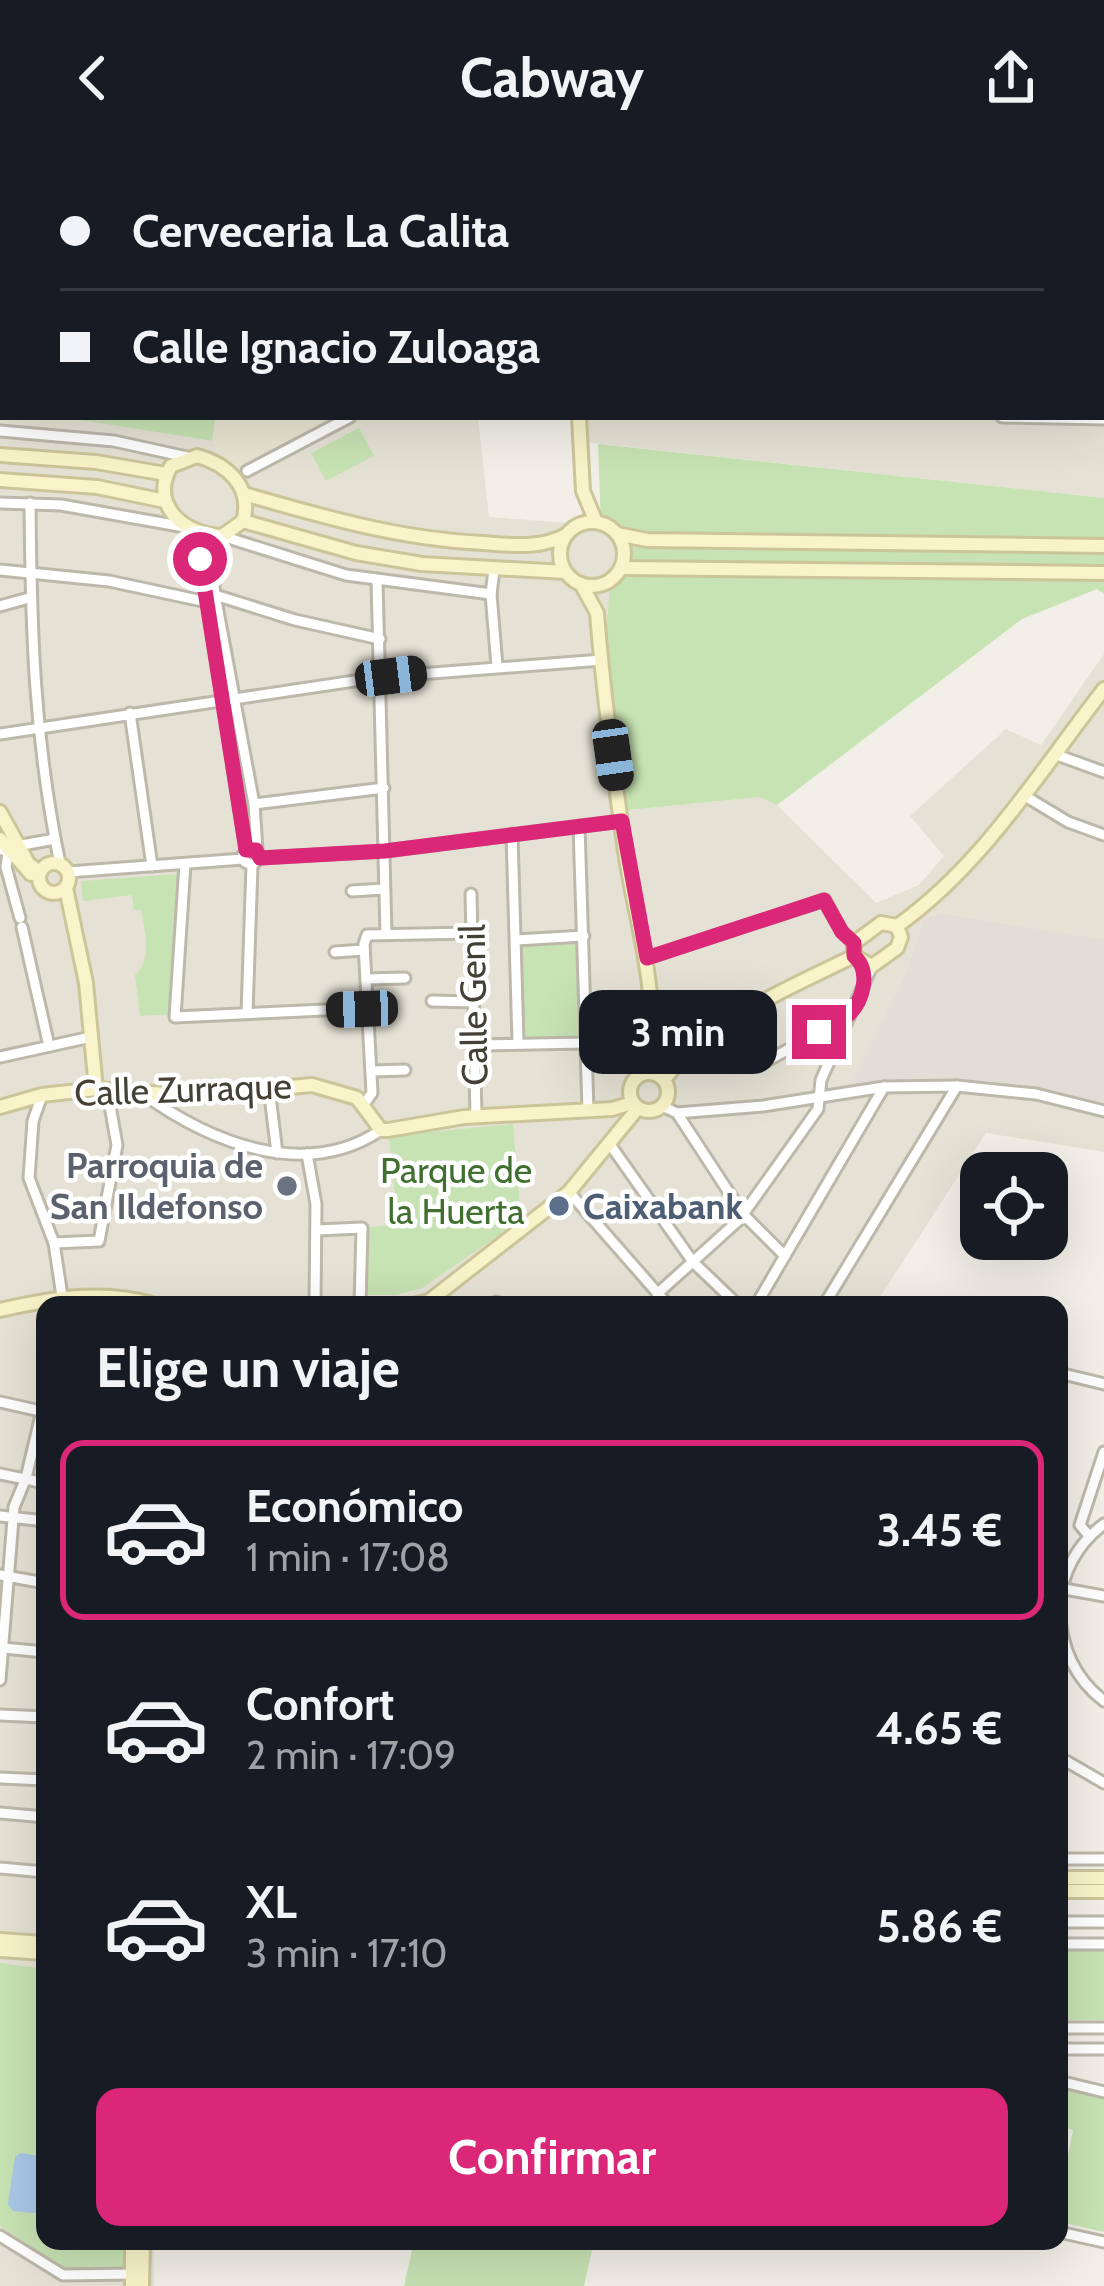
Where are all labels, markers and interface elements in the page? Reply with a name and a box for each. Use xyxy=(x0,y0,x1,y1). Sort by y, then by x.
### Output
icon: back xyxy=(60,45,126,111)
text: Cabway xyxy=(460,45,644,111)
icon: share xyxy=(978,45,1044,111)
text: Cerveceria La Calita xyxy=(132,204,509,258)
text: Calle Ignacio Zuloaga xyxy=(132,320,540,374)
route start xyxy=(173,532,227,586)
car xyxy=(353,654,429,698)
car xyxy=(590,717,636,793)
street label: Calle Genil xyxy=(450,923,496,1086)
car xyxy=(325,990,399,1028)
callout: 3 min xyxy=(579,990,777,1074)
route end xyxy=(792,1005,846,1059)
text: 3 min xyxy=(631,1008,725,1056)
street label: Calle Zurraque xyxy=(74,1063,292,1115)
place label: Parroquia de San Ildefonso xyxy=(50,1143,263,1228)
park label: Parque de la Huerta xyxy=(380,1148,532,1233)
map controls xyxy=(960,1152,1068,1260)
button: locate xyxy=(960,1152,1068,1260)
marker: Parroquia de San Ildefonso xyxy=(274,1173,300,1199)
place label: Caixabank xyxy=(583,1184,743,1228)
marker: Caixabank xyxy=(546,1193,572,1219)
text: Elige un viaje xyxy=(96,1335,400,1401)
icon: car xyxy=(102,1476,210,1584)
text: Económico xyxy=(246,1479,463,1533)
text: 3.45 € xyxy=(877,1503,1002,1557)
text: 1 min · 17:08 xyxy=(246,1533,450,1581)
icon: car xyxy=(102,1674,210,1782)
text: Confort xyxy=(246,1677,394,1731)
text: 4.65 € xyxy=(876,1701,1002,1755)
text: 2 min · 17:09 xyxy=(246,1731,456,1779)
icon: car xyxy=(102,1872,210,1980)
text: XL xyxy=(246,1875,297,1929)
text: 5.86 € xyxy=(876,1899,1002,1953)
text: 3 min · 17:10 xyxy=(246,1929,447,1977)
button: Confirmar xyxy=(96,2088,1008,2226)

